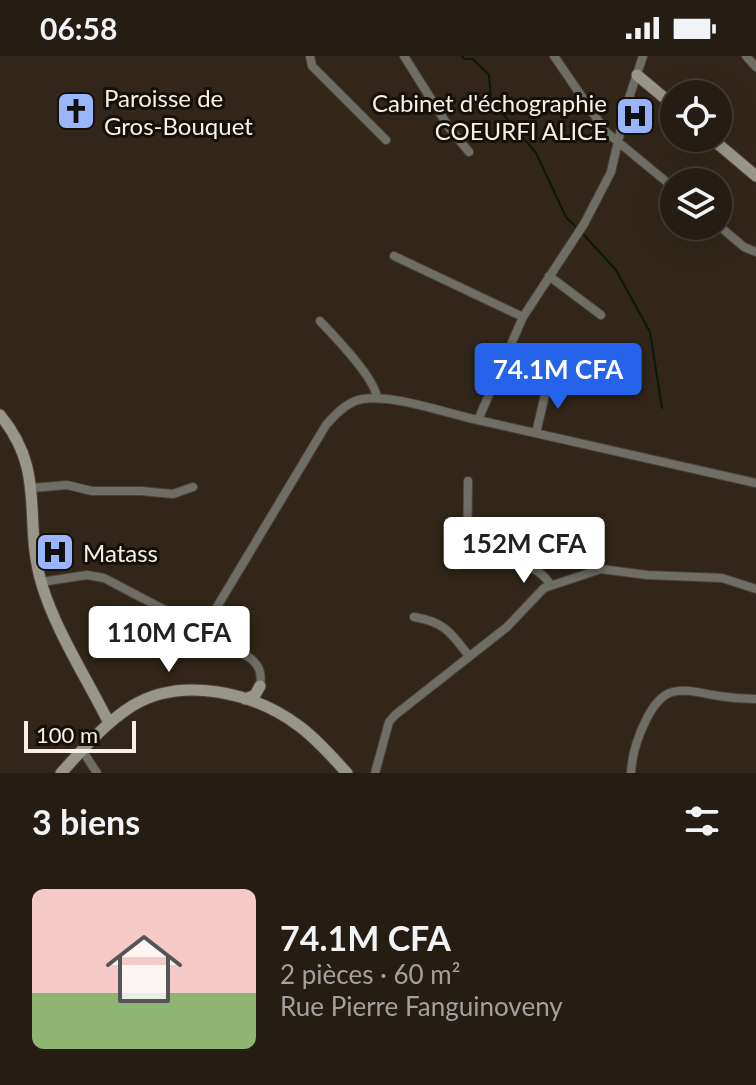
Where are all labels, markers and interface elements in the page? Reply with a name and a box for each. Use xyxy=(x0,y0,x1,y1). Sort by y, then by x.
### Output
text: 06:58 xyxy=(40,10,117,46)
map controls xyxy=(660,80,732,240)
button: locate xyxy=(660,80,732,152)
place label: Paroisse de Gros-Bouquet xyxy=(104,83,253,140)
place label: Cabinet d'échographie COEURFI ALICE xyxy=(372,88,607,145)
church icon: Paroisse de Gros-Bouquet xyxy=(55,90,97,132)
hospital icon: Cabinet d'échographie COEURFI ALICE xyxy=(614,95,656,137)
button: layers xyxy=(660,168,732,240)
pin: 74.1M CFA xyxy=(466,343,650,411)
text: 74.1M CFA xyxy=(493,353,623,385)
pin: 152M CFA xyxy=(441,517,607,585)
text: 152M CFA xyxy=(462,527,586,559)
hospital icon: Matass xyxy=(34,531,76,573)
place label: Matass xyxy=(83,538,158,567)
pin: 110M CFA xyxy=(86,606,252,674)
text: 110M CFA xyxy=(107,616,231,648)
scale bar xyxy=(24,717,136,753)
text: 100 m xyxy=(36,721,98,748)
icon: filters xyxy=(680,799,724,843)
text: 3 biens xyxy=(32,801,140,842)
text: 74.1M CFA xyxy=(280,917,451,958)
icon: home xyxy=(96,921,192,1017)
text: 2 pièces · 60 m² xyxy=(280,958,460,990)
text: Rue Pierre Fanguinoveny xyxy=(280,990,563,1022)

